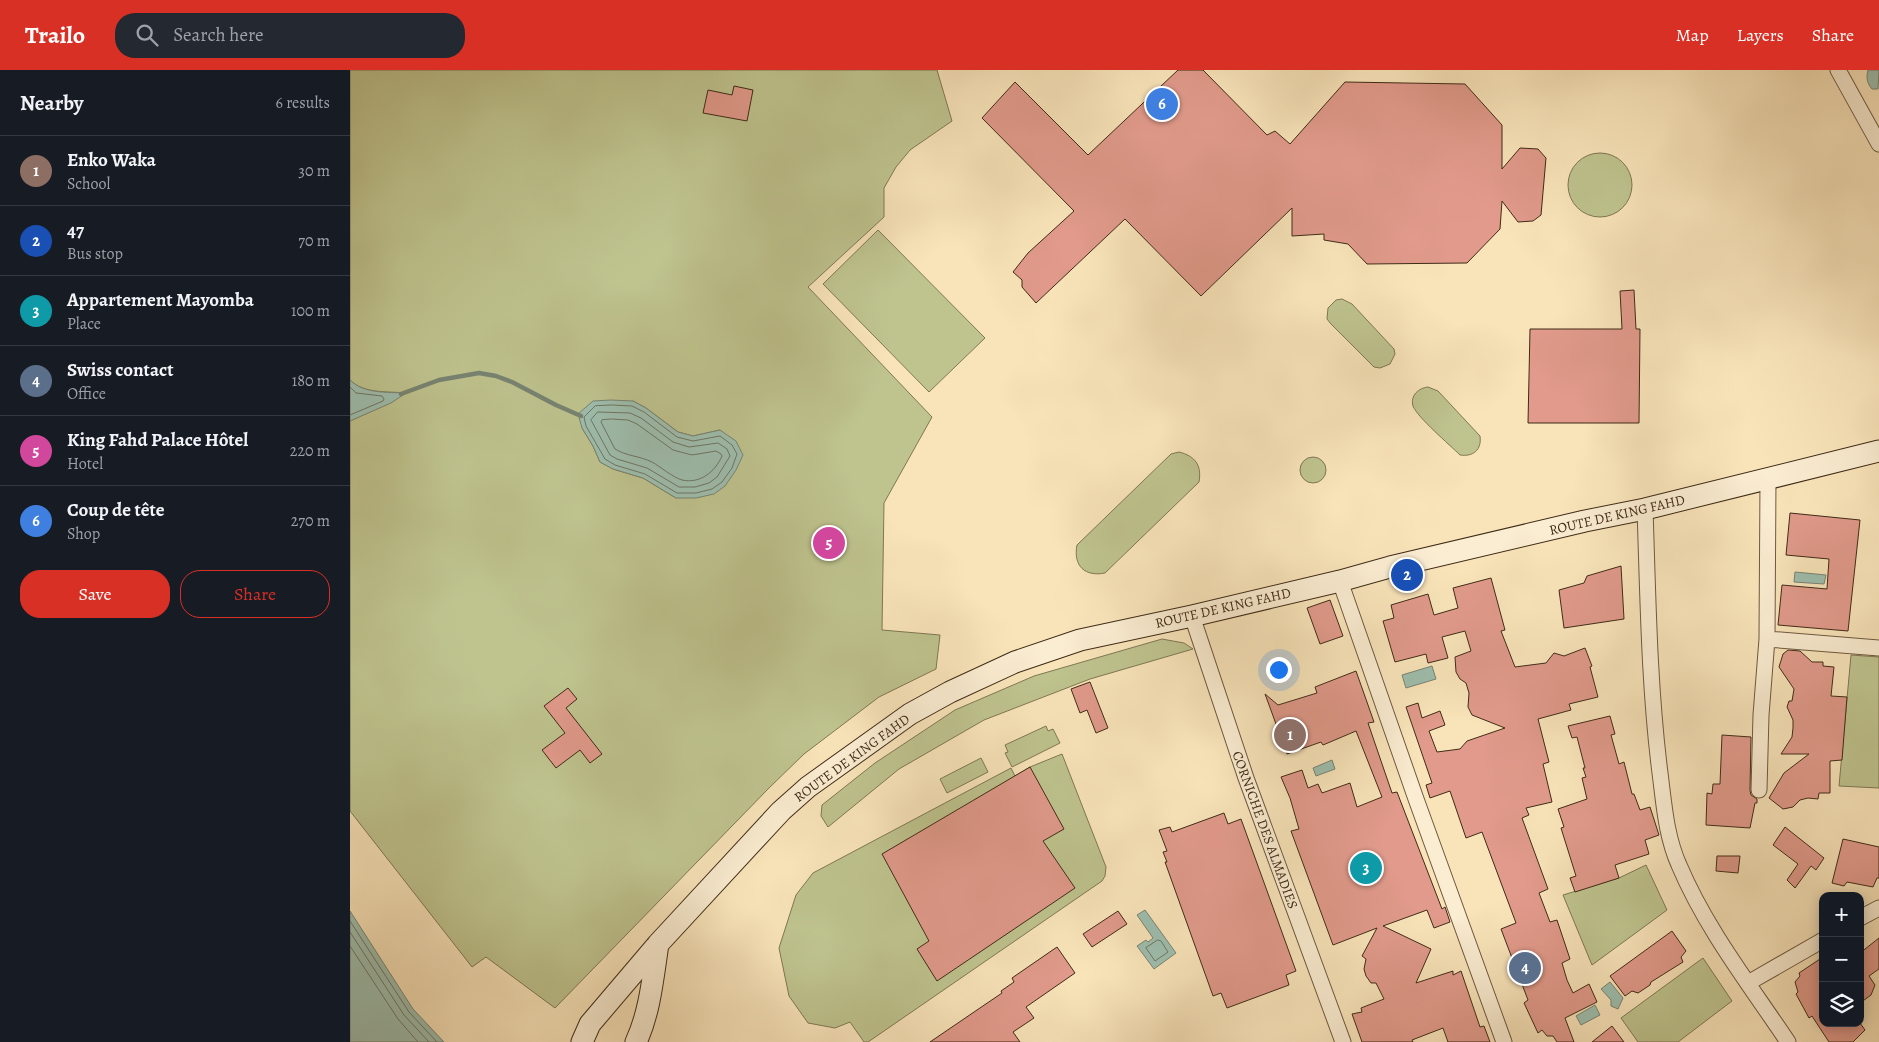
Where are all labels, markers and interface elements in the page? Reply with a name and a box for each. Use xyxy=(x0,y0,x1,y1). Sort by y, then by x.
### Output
search box xyxy=(115,13,465,58)
text: Trailo xyxy=(25,19,85,51)
icon: search xyxy=(133,21,161,49)
text: Search here xyxy=(173,22,264,48)
text: Map xyxy=(1676,23,1709,47)
text: Layers xyxy=(1737,23,1784,47)
text: Share xyxy=(1812,23,1854,47)
pin: 6 xyxy=(1146,85,1178,123)
text: Nearby xyxy=(20,89,83,117)
text: 6 results xyxy=(276,92,330,114)
text: Enko Waka xyxy=(67,147,156,173)
text: 1 xyxy=(33,160,39,182)
text: 30 m xyxy=(298,160,330,182)
text: School xyxy=(67,173,110,195)
text: 47 xyxy=(67,217,84,243)
text: 2 xyxy=(32,230,40,252)
text: 70 m xyxy=(298,230,330,252)
text: Bus stop xyxy=(67,243,123,265)
text: Appartement Mayomba xyxy=(67,287,254,313)
text: 3 xyxy=(33,300,39,322)
text: 100 m xyxy=(291,300,330,322)
text: Place xyxy=(67,313,101,335)
text: Swiss contact xyxy=(67,357,174,383)
text: 4 xyxy=(32,370,40,392)
text: 180 m xyxy=(292,370,330,392)
text: Office xyxy=(67,383,106,405)
text: King Fahd Palace Hôtel xyxy=(67,427,248,453)
text: 5 xyxy=(33,440,39,462)
text: 220 m xyxy=(290,440,330,462)
text: Hotel xyxy=(67,453,103,475)
street label: ROUTE DE KING FAHD xyxy=(1547,490,1687,540)
text: Coup de tête xyxy=(67,497,165,523)
text: 6 xyxy=(32,510,40,532)
text: 270 m xyxy=(291,510,330,532)
text: Shop xyxy=(67,523,100,545)
pin: 5 xyxy=(813,524,845,562)
pin: 2 xyxy=(1391,556,1423,594)
button: Save xyxy=(20,570,170,618)
button: Share xyxy=(180,570,330,618)
street label: ROUTE DE KING FAHD xyxy=(1153,583,1293,633)
your location xyxy=(1266,657,1292,683)
street label: ROUTE DE KING FAHD xyxy=(790,709,914,806)
pin: 1 xyxy=(1274,716,1306,754)
street label: CORNICHE DES ALMADIES xyxy=(1228,749,1302,911)
pin: 3 xyxy=(1350,849,1382,887)
map controls xyxy=(1819,892,1864,1027)
button: + xyxy=(1819,892,1864,937)
button: − xyxy=(1819,937,1864,982)
pin: 4 xyxy=(1509,949,1541,987)
button: layers xyxy=(1819,982,1864,1027)

